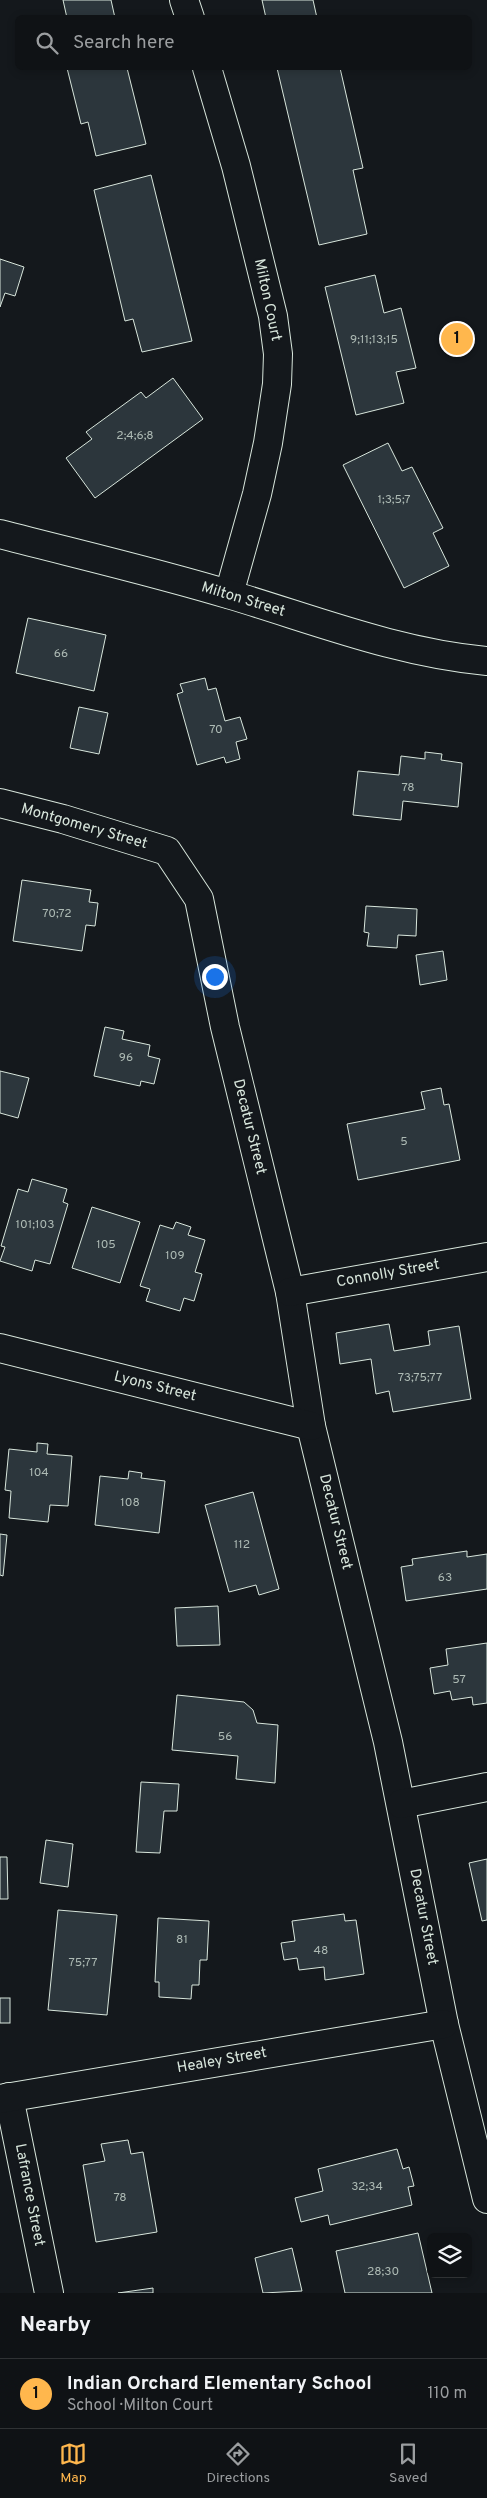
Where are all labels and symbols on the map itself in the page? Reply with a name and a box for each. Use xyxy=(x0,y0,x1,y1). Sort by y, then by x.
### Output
street label: Milton Court xyxy=(249,257,285,343)
pin: 1 xyxy=(441,320,473,358)
house number: 9;11;13;15 xyxy=(350,332,398,348)
house number: 2;4;6;8 xyxy=(116,428,154,444)
house number: 1;3;5;7 xyxy=(377,492,411,508)
street label: Milton Street xyxy=(199,578,287,622)
house number: 66 xyxy=(54,646,68,662)
house number: 70 xyxy=(209,722,223,738)
house number: 78 xyxy=(401,780,415,796)
street label: Montgomery Street xyxy=(19,800,149,854)
house number: 70;72 xyxy=(42,906,72,922)
your location xyxy=(202,964,228,990)
house number: 96 xyxy=(119,1050,133,1066)
street label: Decatur Street xyxy=(228,1077,270,1177)
house number: 5 xyxy=(400,1134,408,1150)
house number: 101;103 xyxy=(16,1217,54,1233)
house number: 105 xyxy=(96,1237,116,1253)
house number: 109 xyxy=(165,1248,185,1264)
street label: Connolly Street xyxy=(335,1256,441,1292)
street label: Lyons Street xyxy=(112,1368,198,1406)
house number: 73;75;77 xyxy=(398,1370,442,1386)
house number: 104 xyxy=(29,1465,49,1481)
street label: Decatur Street xyxy=(314,1472,356,1572)
house number: 108 xyxy=(120,1495,140,1511)
house number: 112 xyxy=(234,1537,250,1553)
house number: 63 xyxy=(438,1570,452,1586)
house number: 57 xyxy=(452,1672,466,1688)
house number: 56 xyxy=(218,1729,232,1745)
street label: Decatur Street xyxy=(404,1867,442,1967)
house number: 81 xyxy=(176,1932,188,1948)
house number: 48 xyxy=(314,1943,328,1959)
house number: 75;77 xyxy=(69,1955,97,1971)
street label: Healey Street xyxy=(176,2044,268,2078)
street label: Lafrance Street xyxy=(10,2142,48,2248)
house number: 32;34 xyxy=(351,2179,383,2195)
house number: 78 xyxy=(113,2190,127,2206)
house number: 28;30 xyxy=(367,2264,399,2280)

